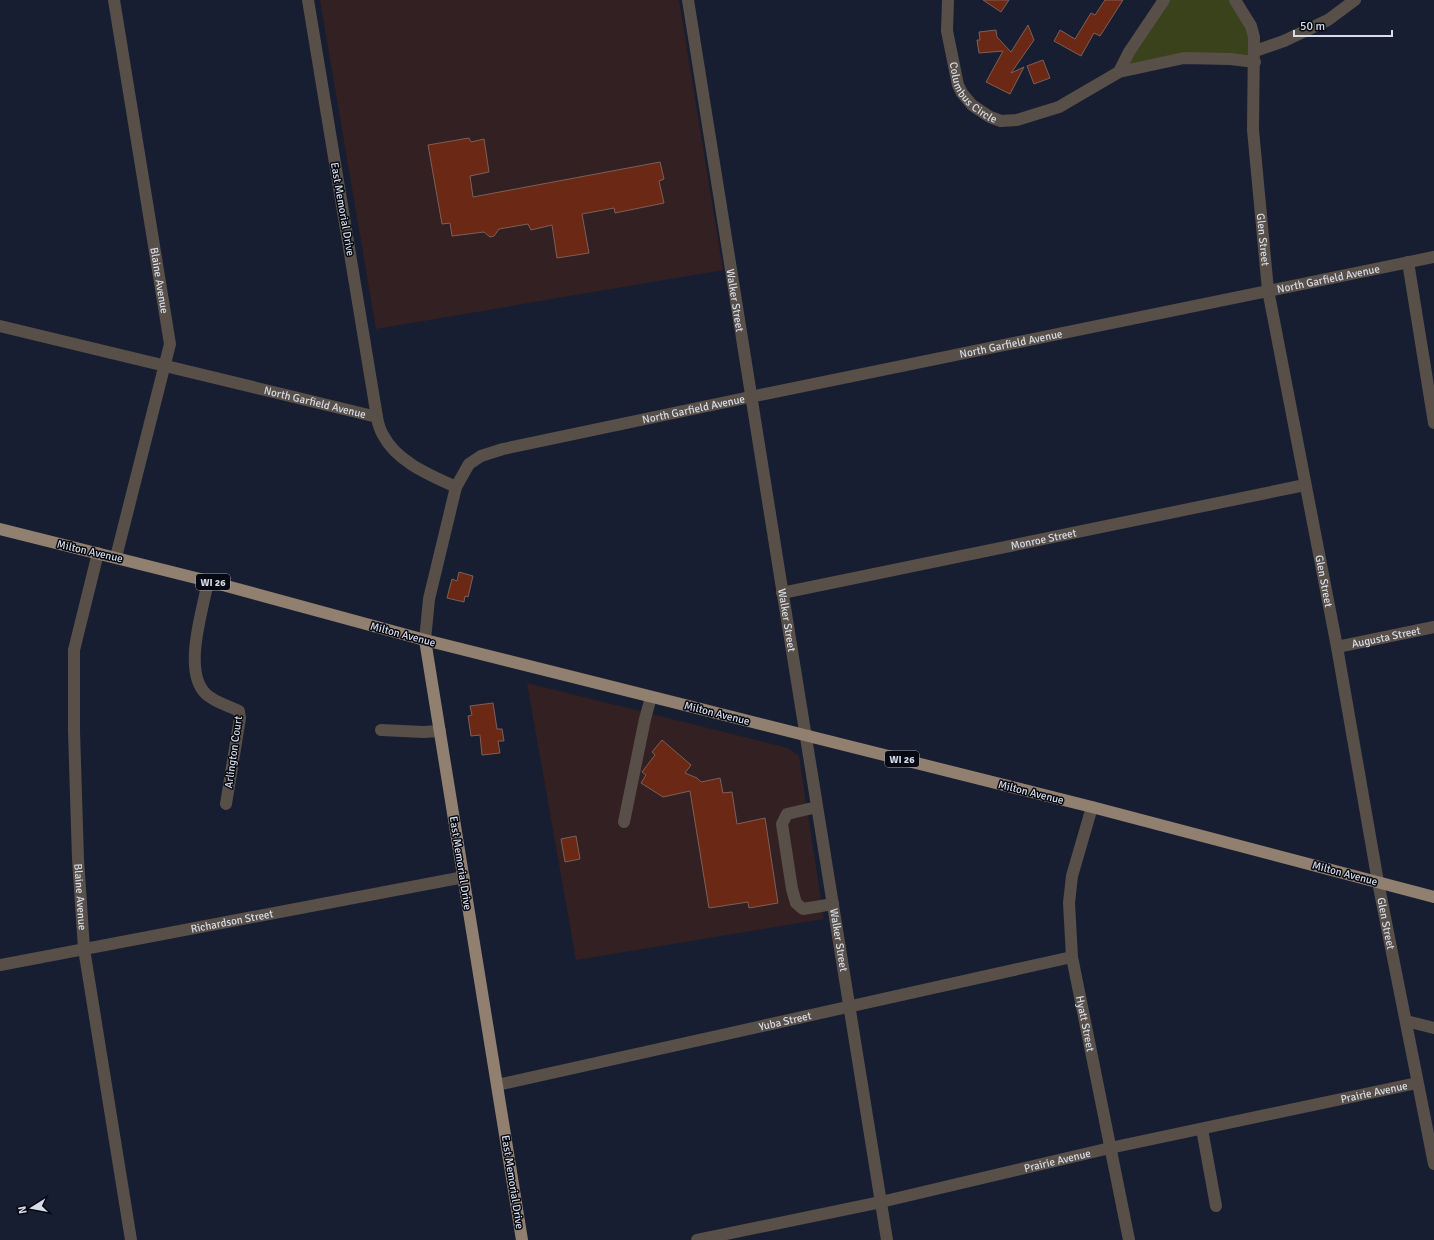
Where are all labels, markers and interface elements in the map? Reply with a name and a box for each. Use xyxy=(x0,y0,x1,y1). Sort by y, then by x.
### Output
scale bar xyxy=(1294,12,1392,38)
text: 50 m xyxy=(1300,19,1325,34)
street label: Columbus Circle xyxy=(946,61,999,126)
street label: East Memorial Drive xyxy=(328,161,357,257)
street label: Glen Street xyxy=(1254,213,1272,267)
street label: Blaine Avenue xyxy=(147,246,171,314)
street label: North Garfield Avenue xyxy=(1276,262,1381,296)
street label: Walker Street xyxy=(723,268,746,333)
street label: North Garfield Avenue xyxy=(958,327,1064,361)
street label: North Garfield Avenue xyxy=(262,384,367,421)
street label: North Garfield Avenue xyxy=(641,392,746,427)
street label: Monroe Street xyxy=(1010,526,1078,553)
street label: Milton Avenue xyxy=(56,538,124,565)
street label: Glen Street xyxy=(1312,554,1335,608)
road number: WI 26 xyxy=(196,574,230,590)
street label: Walker Street xyxy=(775,588,798,653)
street label: Milton Avenue xyxy=(369,620,437,649)
street label: Augusta Street xyxy=(1351,624,1422,651)
street label: Milton Avenue xyxy=(683,699,751,728)
street label: Arlington Court xyxy=(222,715,245,789)
road number: WI 26 xyxy=(885,751,919,767)
street label: Milton Avenue xyxy=(997,778,1065,807)
street label: East Memorial Drive xyxy=(447,815,474,911)
street label: Milton Avenue xyxy=(1311,859,1379,888)
street label: Blaine Avenue xyxy=(71,863,89,931)
street label: Glen Street xyxy=(1374,896,1397,951)
street label: Richardson Street xyxy=(190,907,275,936)
street label: Walker Street xyxy=(827,907,850,973)
street label: Hyatt Street xyxy=(1073,995,1097,1053)
street label: Yuba Street xyxy=(757,1009,813,1034)
street label: Prairie Avenue xyxy=(1339,1079,1409,1106)
street label: East Memorial Drive xyxy=(499,1134,526,1230)
street label: Prairie Avenue xyxy=(1023,1147,1092,1175)
north arrow xyxy=(12,1188,52,1228)
text: N xyxy=(16,1205,30,1215)

